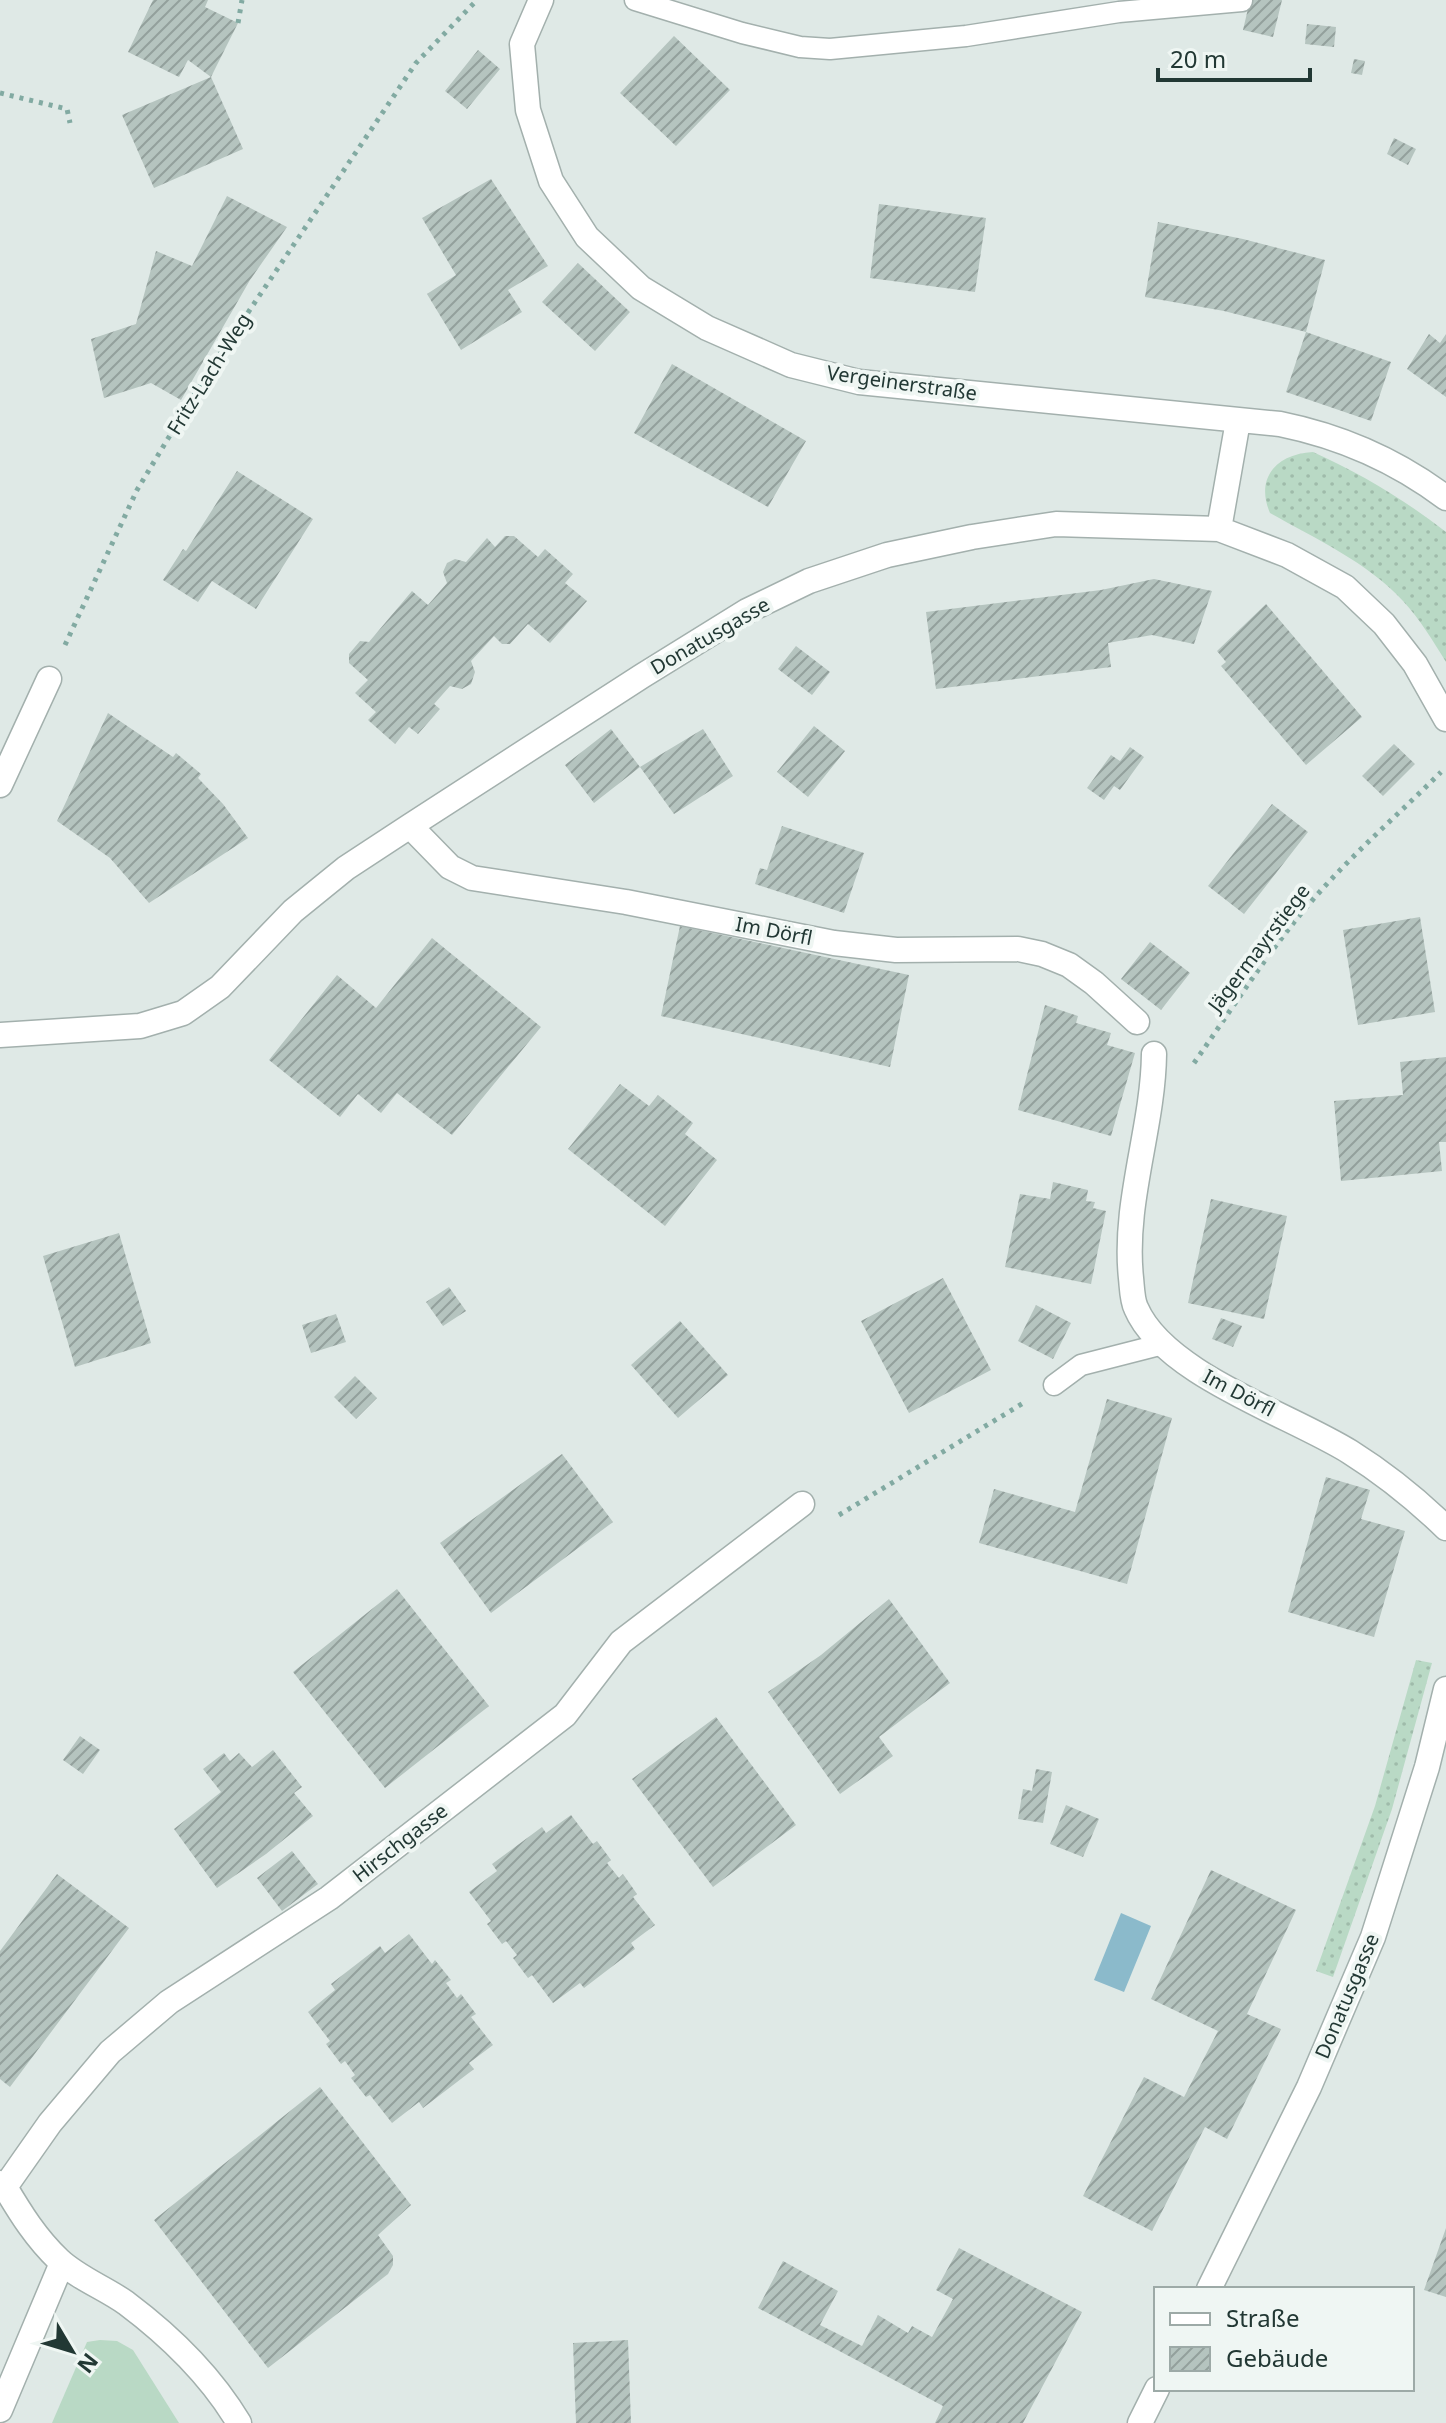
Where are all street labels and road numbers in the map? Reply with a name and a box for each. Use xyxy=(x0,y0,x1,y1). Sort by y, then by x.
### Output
street label: Fritz-Lach-Weg xyxy=(160,308,257,440)
street label: Vergeinerstraße xyxy=(825,359,979,406)
street label: Donatusgasse xyxy=(645,591,774,681)
street label: Jägermayrstiege xyxy=(1200,878,1316,1019)
street label: Im Dörfl xyxy=(733,910,815,951)
street label: Im Dörfl xyxy=(1199,1362,1280,1423)
street label: Hirschgasse xyxy=(347,1797,453,1888)
street label: Donatusgasse xyxy=(1308,1929,1385,2062)

